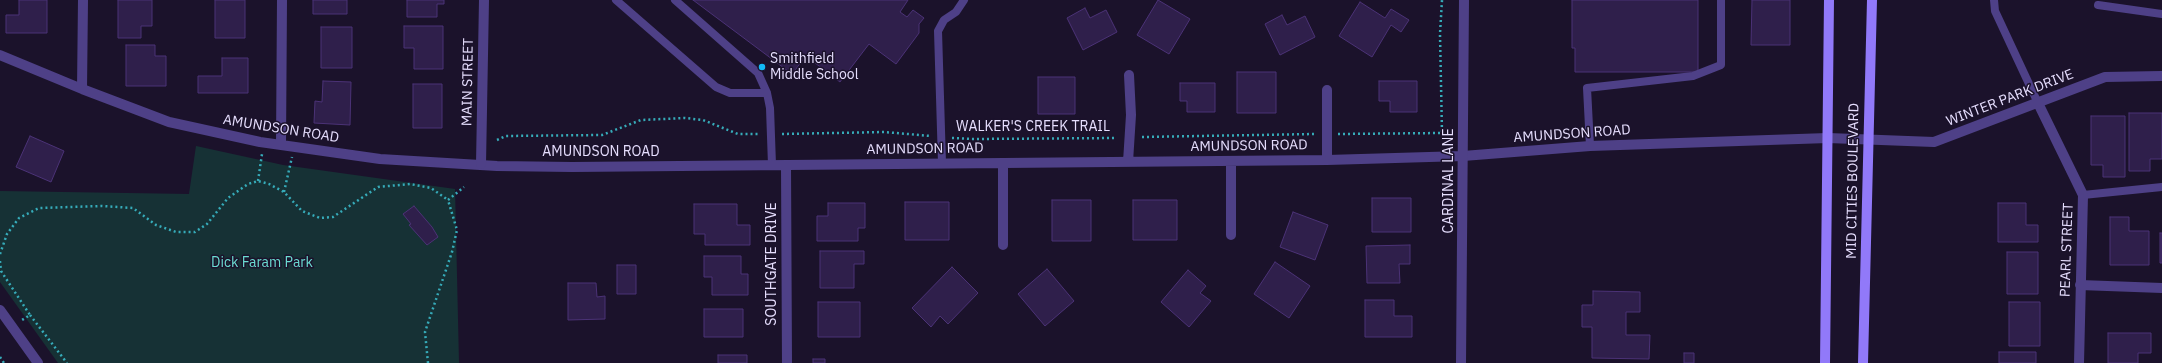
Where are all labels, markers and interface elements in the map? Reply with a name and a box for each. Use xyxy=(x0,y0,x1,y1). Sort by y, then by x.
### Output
street label: MAIN STREET xyxy=(459,38,477,126)
place label: Smithfield Middle School xyxy=(770,51,859,84)
marker: Smithfield Middle School xyxy=(757,62,767,72)
street label: WINTER PARK DRIVE xyxy=(1944,66,2076,130)
street label: MID CITIES BOULEVARD xyxy=(1843,103,1863,259)
street label: AMUNDSON ROAD xyxy=(222,112,340,146)
street label: WALKER'S CREEK TRAIL xyxy=(956,119,1110,135)
street label: AMUNDSON ROAD xyxy=(1513,122,1631,146)
street label: CARDINAL LANE xyxy=(1441,128,1457,234)
street label: AMUNDSON ROAD xyxy=(1190,137,1308,155)
street label: AMUNDSON ROAD xyxy=(866,140,984,158)
street label: AMUNDSON ROAD xyxy=(542,144,660,160)
street label: SOUTHGATE DRIVE xyxy=(764,202,780,326)
street label: PEARL STREET xyxy=(2057,203,2077,297)
park label: Dick Faram Park xyxy=(211,255,313,271)

